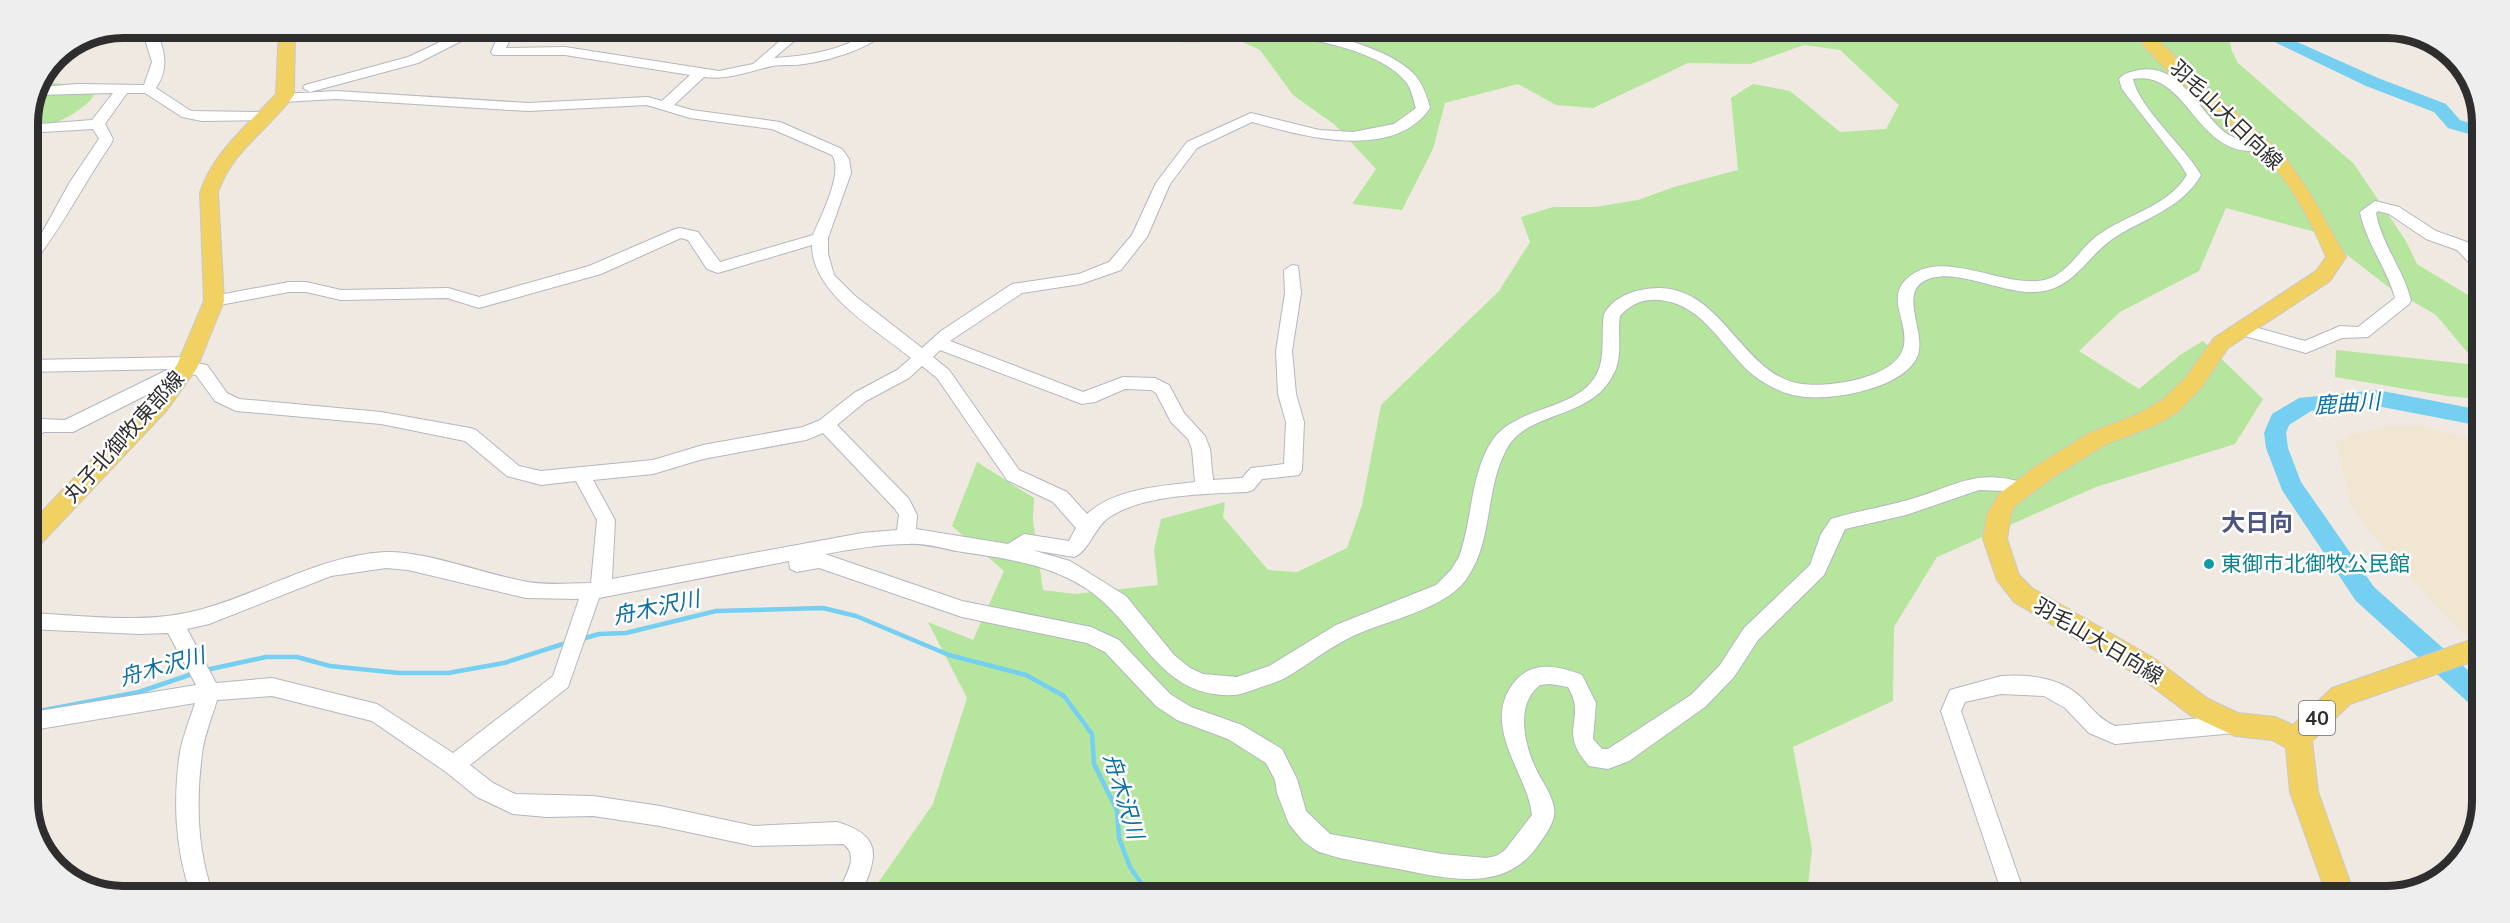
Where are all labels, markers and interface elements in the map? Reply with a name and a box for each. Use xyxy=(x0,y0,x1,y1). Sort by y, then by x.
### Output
street label: 羽毛山大日向線 xyxy=(2165,54,2289,175)
street label: 丸子北御牧東部線 xyxy=(57,365,189,507)
water label: 鹿曲川 xyxy=(2313,387,2383,419)
district label: 大日向 xyxy=(2221,507,2293,537)
place label: 東御市北御牧公民館 xyxy=(2221,550,2410,576)
marker: 東御市北御牧公民館 xyxy=(2202,557,2216,571)
water label: 舟木沢川 xyxy=(610,584,704,630)
street label: 羽毛山大日向線 xyxy=(2029,591,2168,689)
water label: 舟木沢川 xyxy=(116,640,210,692)
road number: 40 xyxy=(2299,701,2335,735)
water label: 舟木沢川 xyxy=(1098,750,1151,844)

